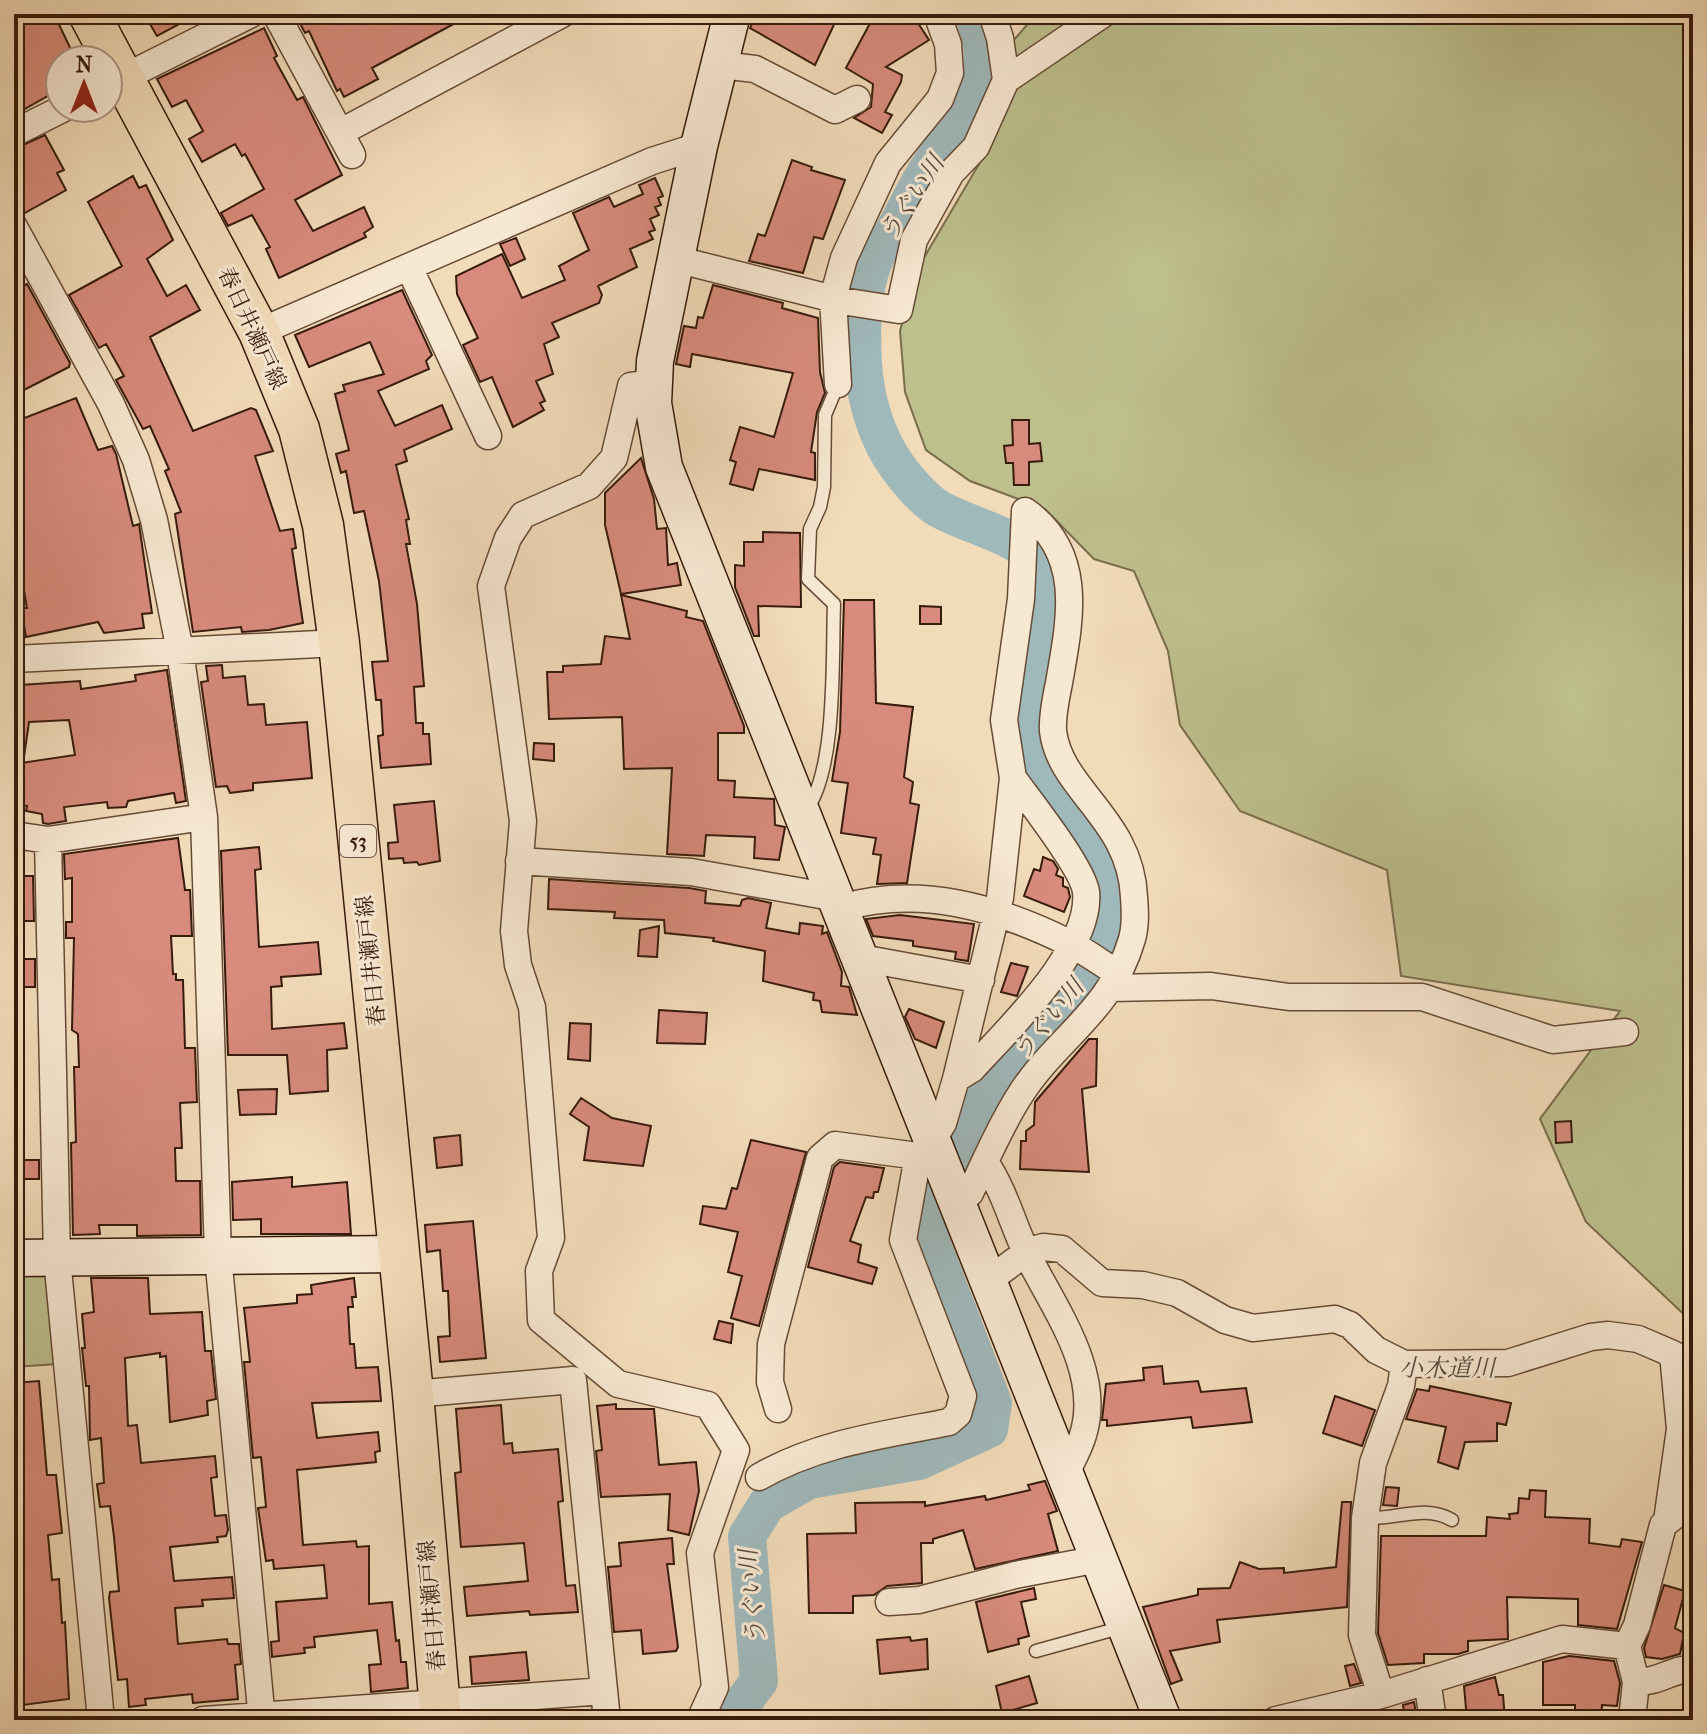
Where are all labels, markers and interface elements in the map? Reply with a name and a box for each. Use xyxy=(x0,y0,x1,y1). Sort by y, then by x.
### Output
north arrow xyxy=(44,44,124,124)
text: N xyxy=(76,52,93,78)
water label: うぐい川 xyxy=(874,148,952,246)
street label: 春日井瀬戸線 xyxy=(212,263,292,394)
road number: 53 xyxy=(340,825,376,857)
street label: 春日井瀬戸線 xyxy=(351,894,391,1028)
water label: うぐい川 xyxy=(1006,971,1092,1065)
water label: 小木道川 xyxy=(1399,1354,1498,1382)
street label: 春日井瀬戸線 xyxy=(413,1539,451,1673)
water label: うぐい川 xyxy=(734,1545,770,1646)

